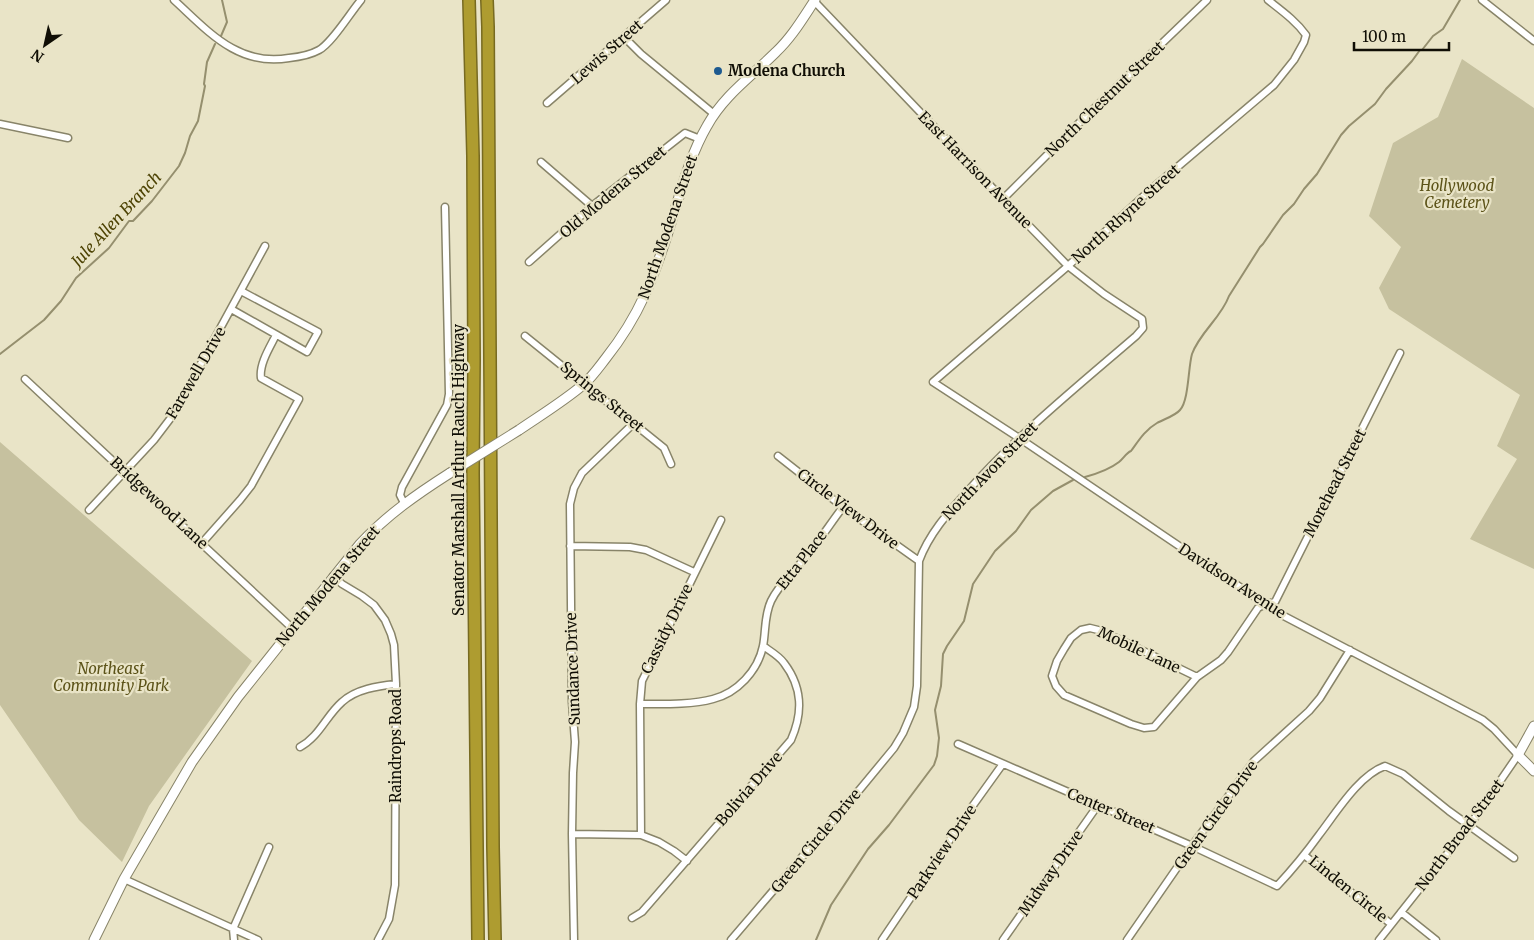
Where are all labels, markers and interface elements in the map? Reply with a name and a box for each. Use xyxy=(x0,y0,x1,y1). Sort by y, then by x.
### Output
street label: Lewis Street xyxy=(567,15,647,88)
north arrow xyxy=(20,20,70,70)
scale bar xyxy=(1354,20,1449,52)
text: 100 m xyxy=(1362,27,1406,46)
street label: North Chestnut Street xyxy=(1041,37,1168,160)
text: N xyxy=(28,45,47,66)
place label: Modena Church xyxy=(728,61,845,80)
marker: Modena Church xyxy=(712,65,724,77)
street label: East Harrison Avenue xyxy=(914,107,1036,232)
street label: Old Modena Street xyxy=(556,141,670,242)
street label: North Modena Street xyxy=(634,152,701,302)
street label: North Rhyne Street xyxy=(1068,160,1184,267)
water label: Jule Allen Branch xyxy=(65,167,165,272)
park label: Hollywood Cemetery xyxy=(1419,176,1494,212)
street label: Farewell Drive xyxy=(162,323,230,422)
street label: Senator Marshall Arthur Rauch Highway xyxy=(449,324,468,616)
street label: Springs Street xyxy=(557,357,648,436)
street label: North Avon Street xyxy=(938,417,1041,524)
street label: Morehead Street xyxy=(1299,425,1370,540)
street label: Bridgewood Lane xyxy=(107,453,212,553)
street label: Circle View Drive xyxy=(794,464,903,553)
street label: North Modena Street xyxy=(272,521,384,650)
street label: Etta Place xyxy=(772,526,831,593)
street label: Davidson Avenue xyxy=(1175,539,1290,622)
street label: Cassidy Drive xyxy=(637,581,697,677)
street label: Sundance Drive xyxy=(561,612,584,726)
street label: Mobile Lane xyxy=(1095,622,1184,677)
park label: Northeast Community Park xyxy=(53,659,170,695)
street label: Raindrops Road xyxy=(386,689,405,803)
street label: Bolivia Drive xyxy=(711,747,786,830)
street label: Green Circle Drive xyxy=(1170,757,1261,873)
street label: North Broad Street xyxy=(1411,775,1508,894)
street label: Center Street xyxy=(1064,783,1158,838)
street label: Green Circle Drive xyxy=(767,785,865,896)
street label: Parkview Drive xyxy=(903,801,980,903)
street label: Midway Drive xyxy=(1014,826,1087,919)
street label: Linden Circle xyxy=(1305,851,1391,926)

